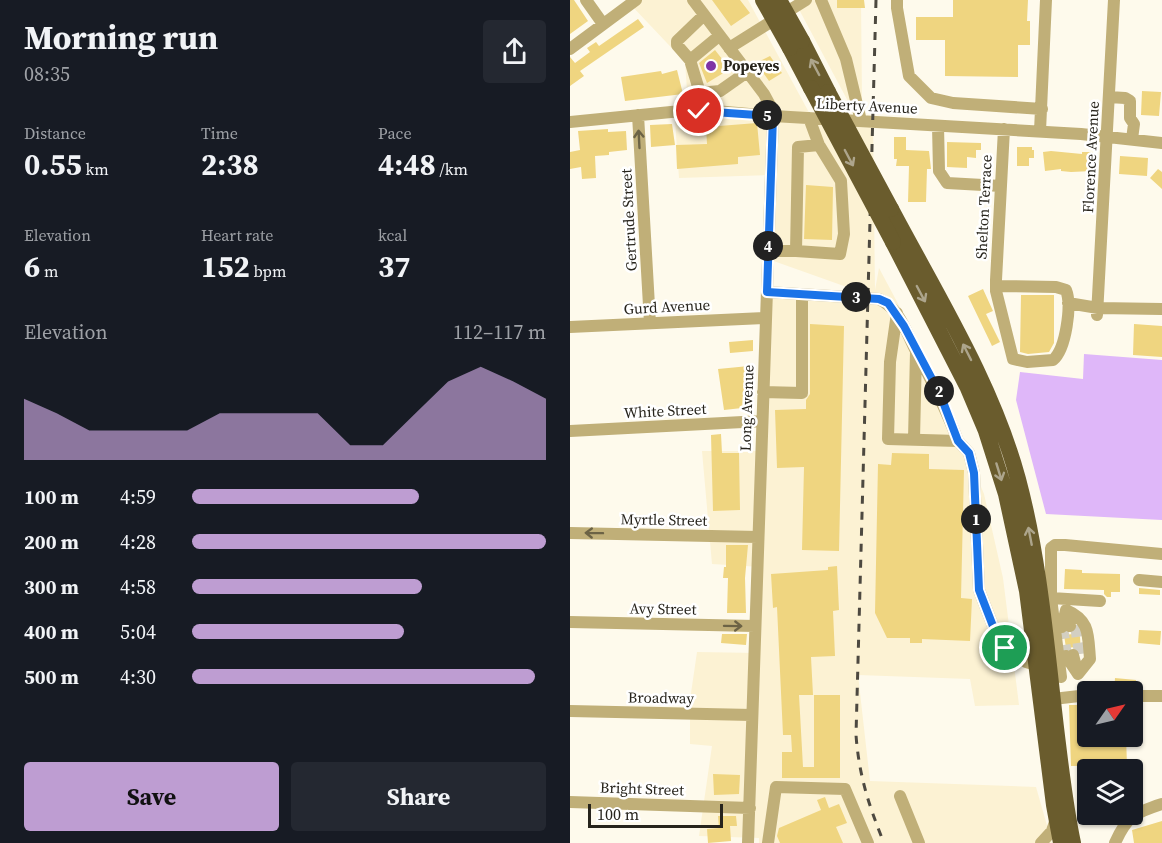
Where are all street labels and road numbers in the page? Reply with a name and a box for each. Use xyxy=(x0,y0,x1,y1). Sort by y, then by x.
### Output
street label: Liberty Avenue xyxy=(816,92,919,119)
street label: Florence Avenue xyxy=(1077,100,1104,213)
street label: Shelton Terrace xyxy=(970,154,997,260)
street label: Gertrude Street xyxy=(615,168,642,272)
street label: Gurd Avenue xyxy=(623,294,711,319)
street label: Long Avenue xyxy=(734,364,759,452)
street label: White Street xyxy=(623,398,707,423)
street label: Myrtle Street xyxy=(621,508,708,531)
street label: Avy Street xyxy=(629,597,697,620)
street label: Broadway xyxy=(628,686,695,709)
street label: Bright Street xyxy=(600,777,684,800)

